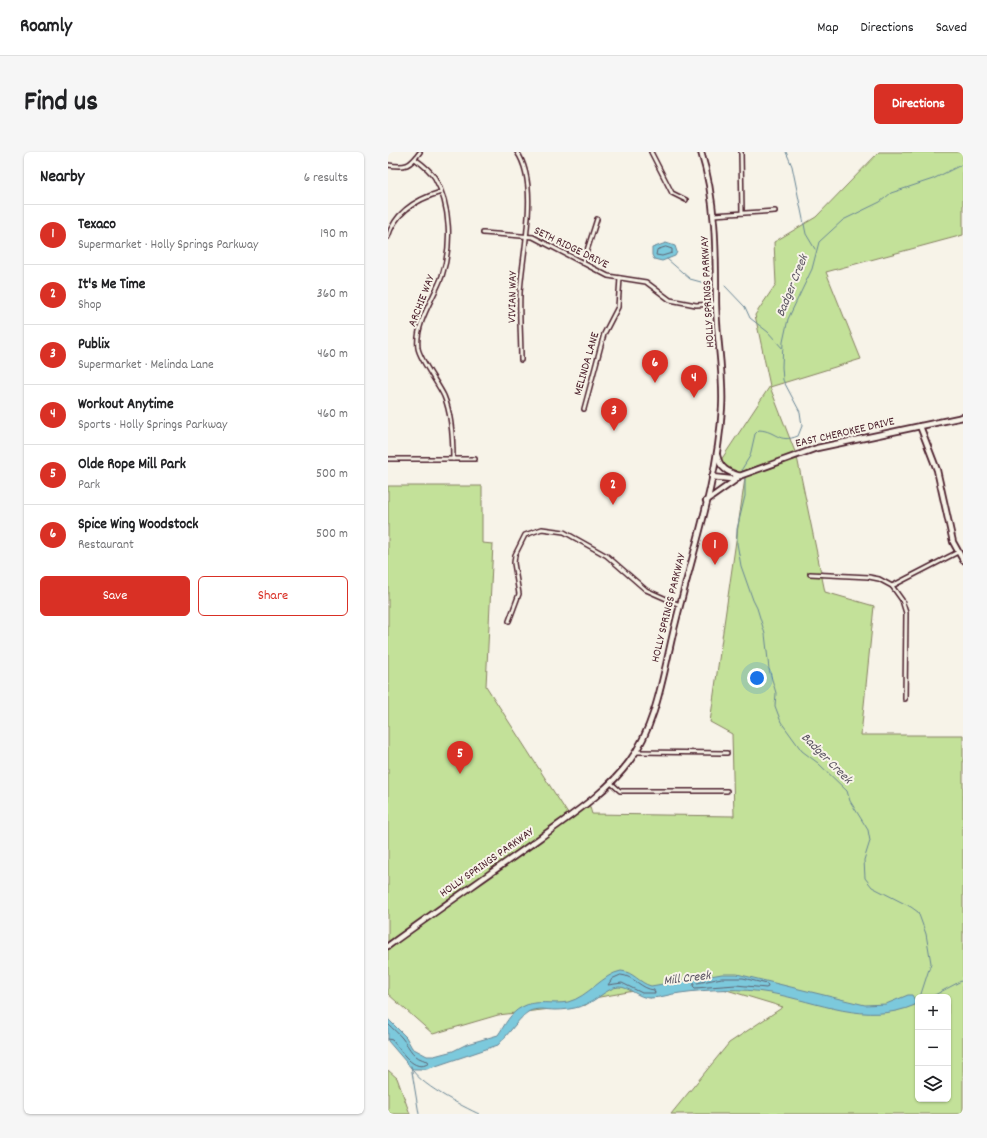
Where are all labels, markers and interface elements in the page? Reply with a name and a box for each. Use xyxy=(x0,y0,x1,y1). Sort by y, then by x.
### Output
text: Roamly xyxy=(20,14,72,41)
text: Map xyxy=(817,18,839,38)
text: Directions xyxy=(861,18,914,38)
text: Saved xyxy=(936,18,967,38)
text: Find us xyxy=(24,84,98,124)
button: Directions xyxy=(874,84,963,124)
text: Nearby xyxy=(40,166,84,190)
text: 6 results xyxy=(304,169,348,188)
text: Texaco xyxy=(78,214,116,236)
street label: SETH RIDGE DRIVE xyxy=(531,223,612,274)
text: 1 xyxy=(52,225,54,244)
text: 190 m xyxy=(320,225,348,244)
street label: HOLLY SPRINGS PARKWAY xyxy=(697,235,719,348)
text: Supermarket · Holly Springs Parkway xyxy=(78,236,258,255)
water label: Badger Creek xyxy=(772,250,815,320)
street label: VIVIAN WAY xyxy=(504,270,522,323)
street label: ARCHIE WAY xyxy=(404,272,440,329)
text: It's Me Time xyxy=(78,274,145,296)
text: 2 xyxy=(50,285,56,304)
text: 360 m xyxy=(317,285,348,304)
text: Shop xyxy=(78,296,101,315)
street label: MELINDA LANE xyxy=(570,330,604,398)
text: Publix xyxy=(78,334,110,356)
text: 3 xyxy=(50,345,56,364)
text: 460 m xyxy=(317,345,348,364)
pin: 6 xyxy=(642,350,668,383)
text: Supermarket · Melinda Lane xyxy=(78,356,214,375)
pin: 4 xyxy=(681,365,707,398)
text: Workout Anytime xyxy=(78,394,174,416)
pin: 3 xyxy=(601,398,627,431)
text: 4 xyxy=(50,405,56,424)
text: 460 m xyxy=(317,405,348,424)
street label: EAST CHEROKEE DRIVE xyxy=(794,413,897,453)
text: Sports · Holly Springs Parkway xyxy=(78,416,227,435)
text: Olde Rope Mill Park xyxy=(78,454,186,476)
text: 5 xyxy=(50,465,56,484)
text: 500 m xyxy=(316,465,348,484)
pin: 2 xyxy=(600,472,626,505)
text: Park xyxy=(78,476,100,495)
text: Spice Wing Woodstock xyxy=(78,514,198,536)
text: 6 xyxy=(50,525,56,544)
text: 500 m xyxy=(316,525,348,544)
pin: 1 xyxy=(702,532,728,565)
text: Restaurant xyxy=(78,536,134,555)
street label: HOLLY SPRINGS PARKWAY xyxy=(647,551,691,664)
button: Save xyxy=(40,576,190,616)
button: Share xyxy=(198,576,348,616)
your location xyxy=(747,668,767,688)
water label: Badger Creek xyxy=(796,729,857,790)
pin: 5 xyxy=(447,741,473,774)
street label: HOLLY SPRINGS PARKWAY xyxy=(436,824,538,902)
water label: Mill Creek xyxy=(662,966,713,991)
map controls xyxy=(915,994,951,1102)
button: + xyxy=(915,994,951,1030)
button: − xyxy=(915,1030,951,1066)
button: layers xyxy=(915,1066,951,1102)

